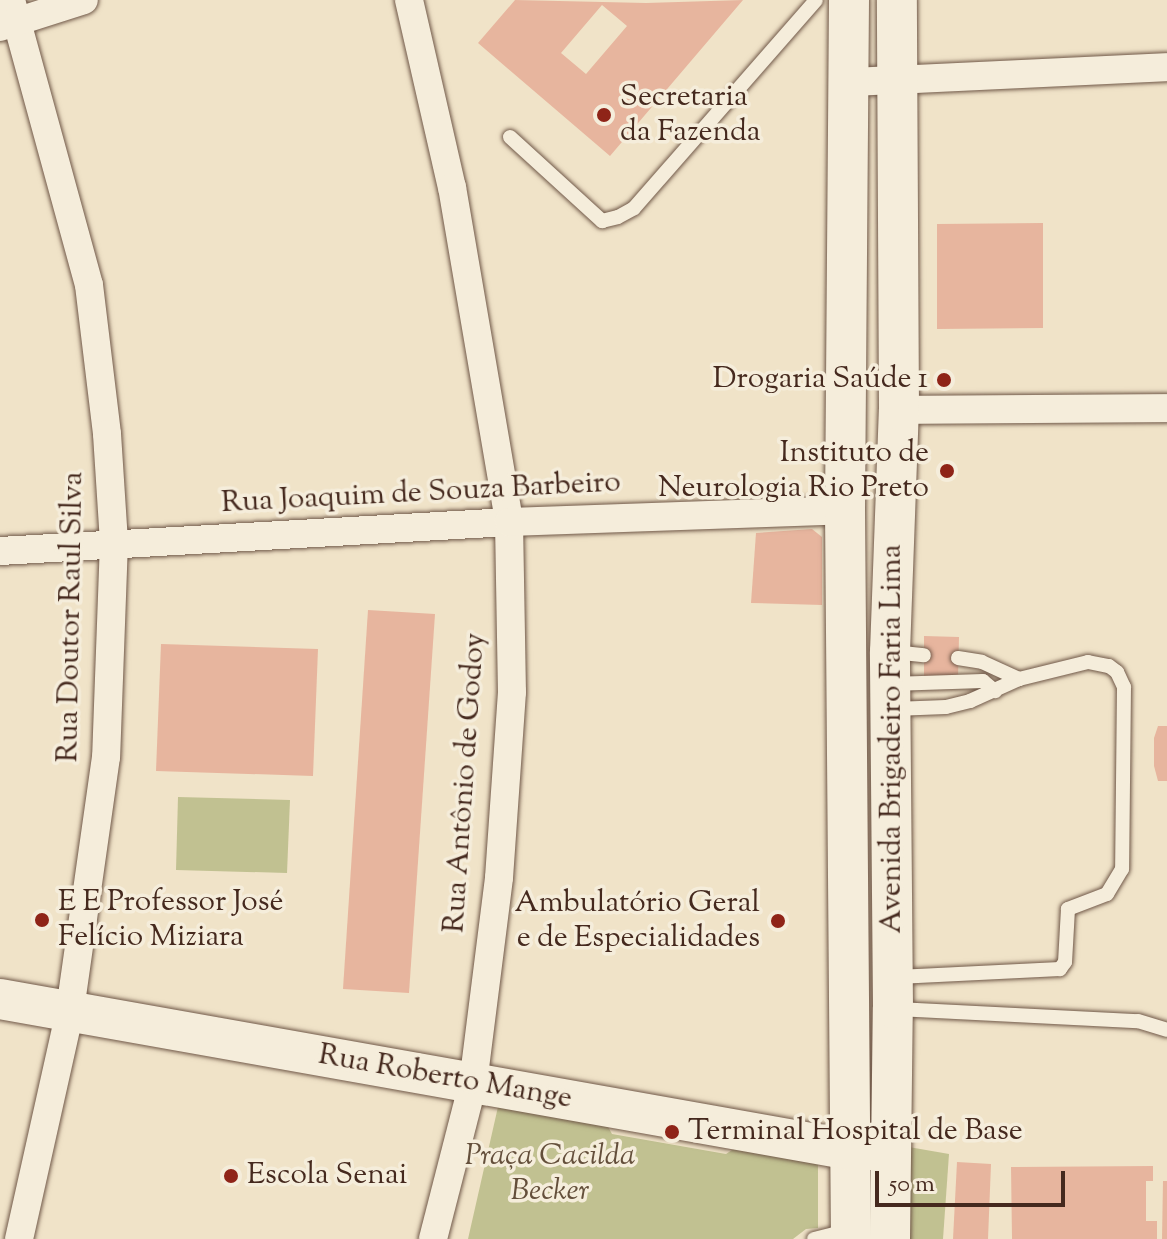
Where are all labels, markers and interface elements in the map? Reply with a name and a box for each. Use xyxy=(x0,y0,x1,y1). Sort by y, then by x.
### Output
place label: Secretaria da Fazenda xyxy=(620,80,761,150)
marker: Secretaria da Fazenda xyxy=(595,106,613,124)
place label: Drogaria Saúde 1 xyxy=(713,362,928,398)
marker: Drogaria Saúde 1 xyxy=(935,371,953,389)
place label: Instituto de Neurologia Rio Preto xyxy=(658,436,929,506)
marker: Instituto de Neurologia Rio Preto xyxy=(936,460,958,482)
street label: Rua Joaquim de Souza Barbeiro xyxy=(220,466,622,522)
street label: Rua Doutor Raul Silva xyxy=(51,471,93,763)
street label: Avenida Brigadeiro Faria Lima xyxy=(875,544,911,934)
street label: Rua Antônio de Godoy xyxy=(438,632,494,934)
place label: E E Professor José Felício Miziara xyxy=(58,885,283,956)
place label: Ambulatório Geral e de Especialidades xyxy=(514,886,760,956)
marker: Ambulatório Geral e de Especialidades xyxy=(767,910,789,932)
marker: E E Professor José Felício Miziara xyxy=(33,911,51,929)
street label: Rua Roberto Mange xyxy=(315,1038,575,1118)
place label: Terminal Hospital de Base xyxy=(688,1114,1023,1150)
marker: Terminal Hospital de Base xyxy=(663,1123,681,1141)
park label: Praça Cacilda Becker xyxy=(465,1139,635,1210)
scale bar xyxy=(879,1155,1069,1205)
place label: Escola Senai xyxy=(247,1158,407,1194)
marker: Escola Senai xyxy=(222,1167,240,1185)
text: 50 m xyxy=(889,1168,935,1202)

